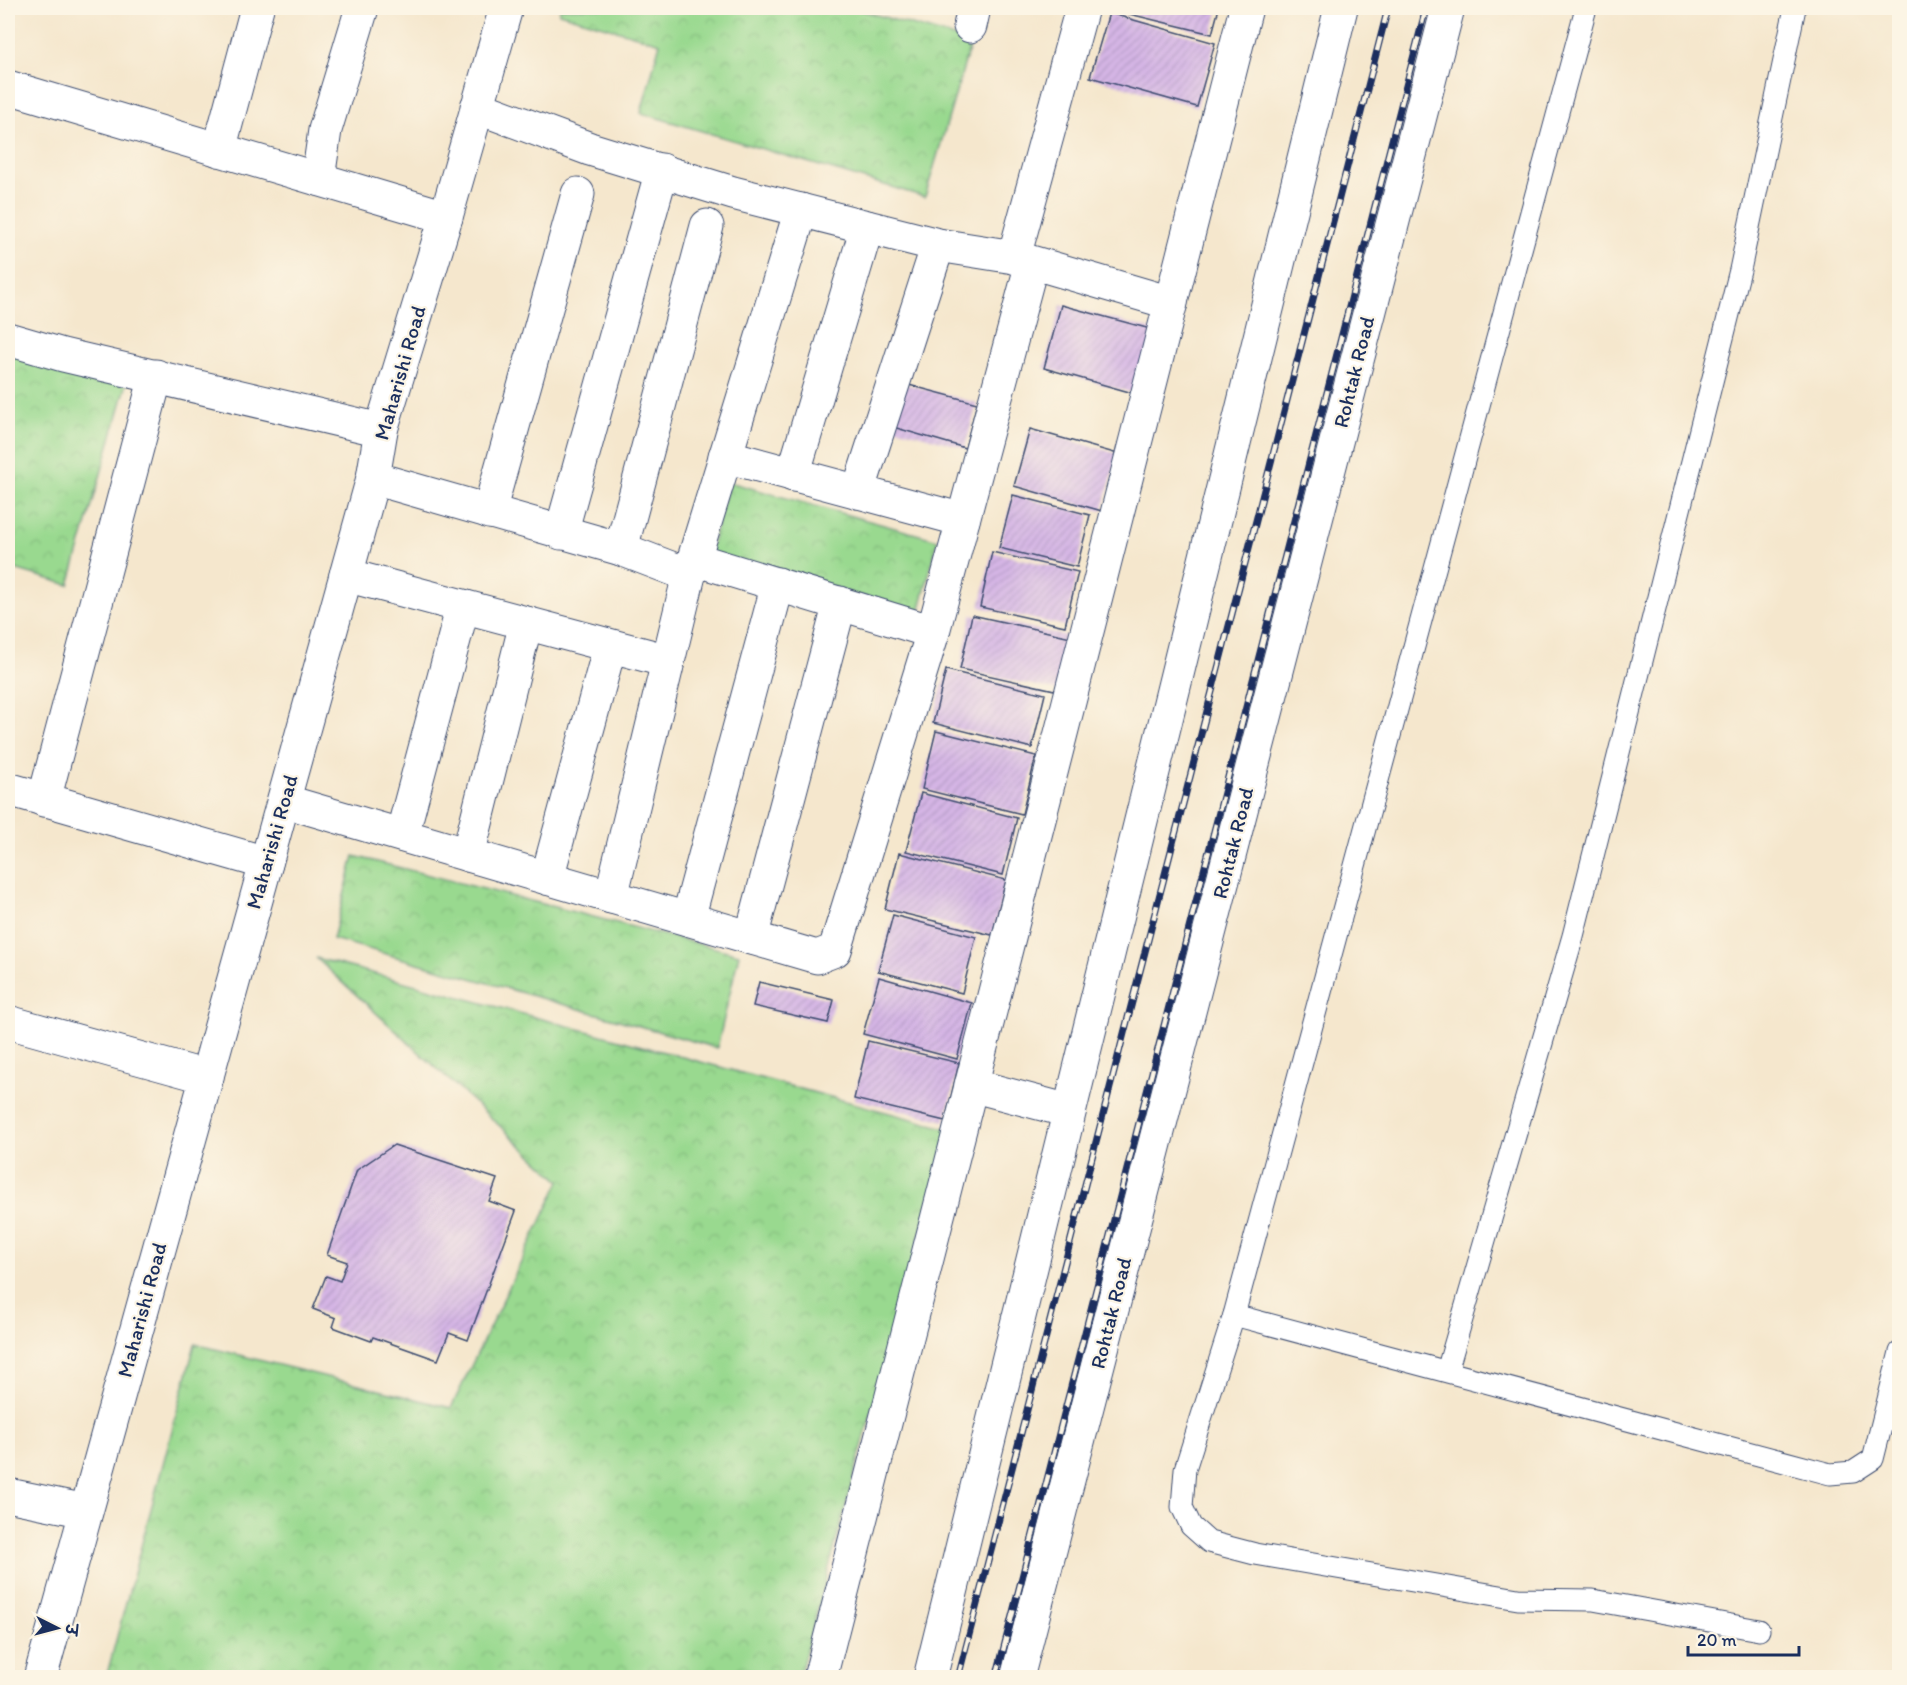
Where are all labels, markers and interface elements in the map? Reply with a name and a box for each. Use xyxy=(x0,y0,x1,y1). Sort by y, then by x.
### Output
street label: Maharishi Road xyxy=(368,303,431,443)
street label: Rohtak Road xyxy=(1328,313,1380,430)
street label: Maharishi Road xyxy=(240,772,303,912)
street label: Rohtak Road xyxy=(1207,784,1259,901)
street label: Maharishi Road xyxy=(111,1240,172,1380)
street label: Rohtak Road xyxy=(1085,1254,1137,1371)
north arrow xyxy=(27,1598,87,1658)
scale bar xyxy=(1688,1619,1799,1657)
text: उ xyxy=(61,1621,82,1637)
text: 20 m xyxy=(1697,1629,1737,1651)

